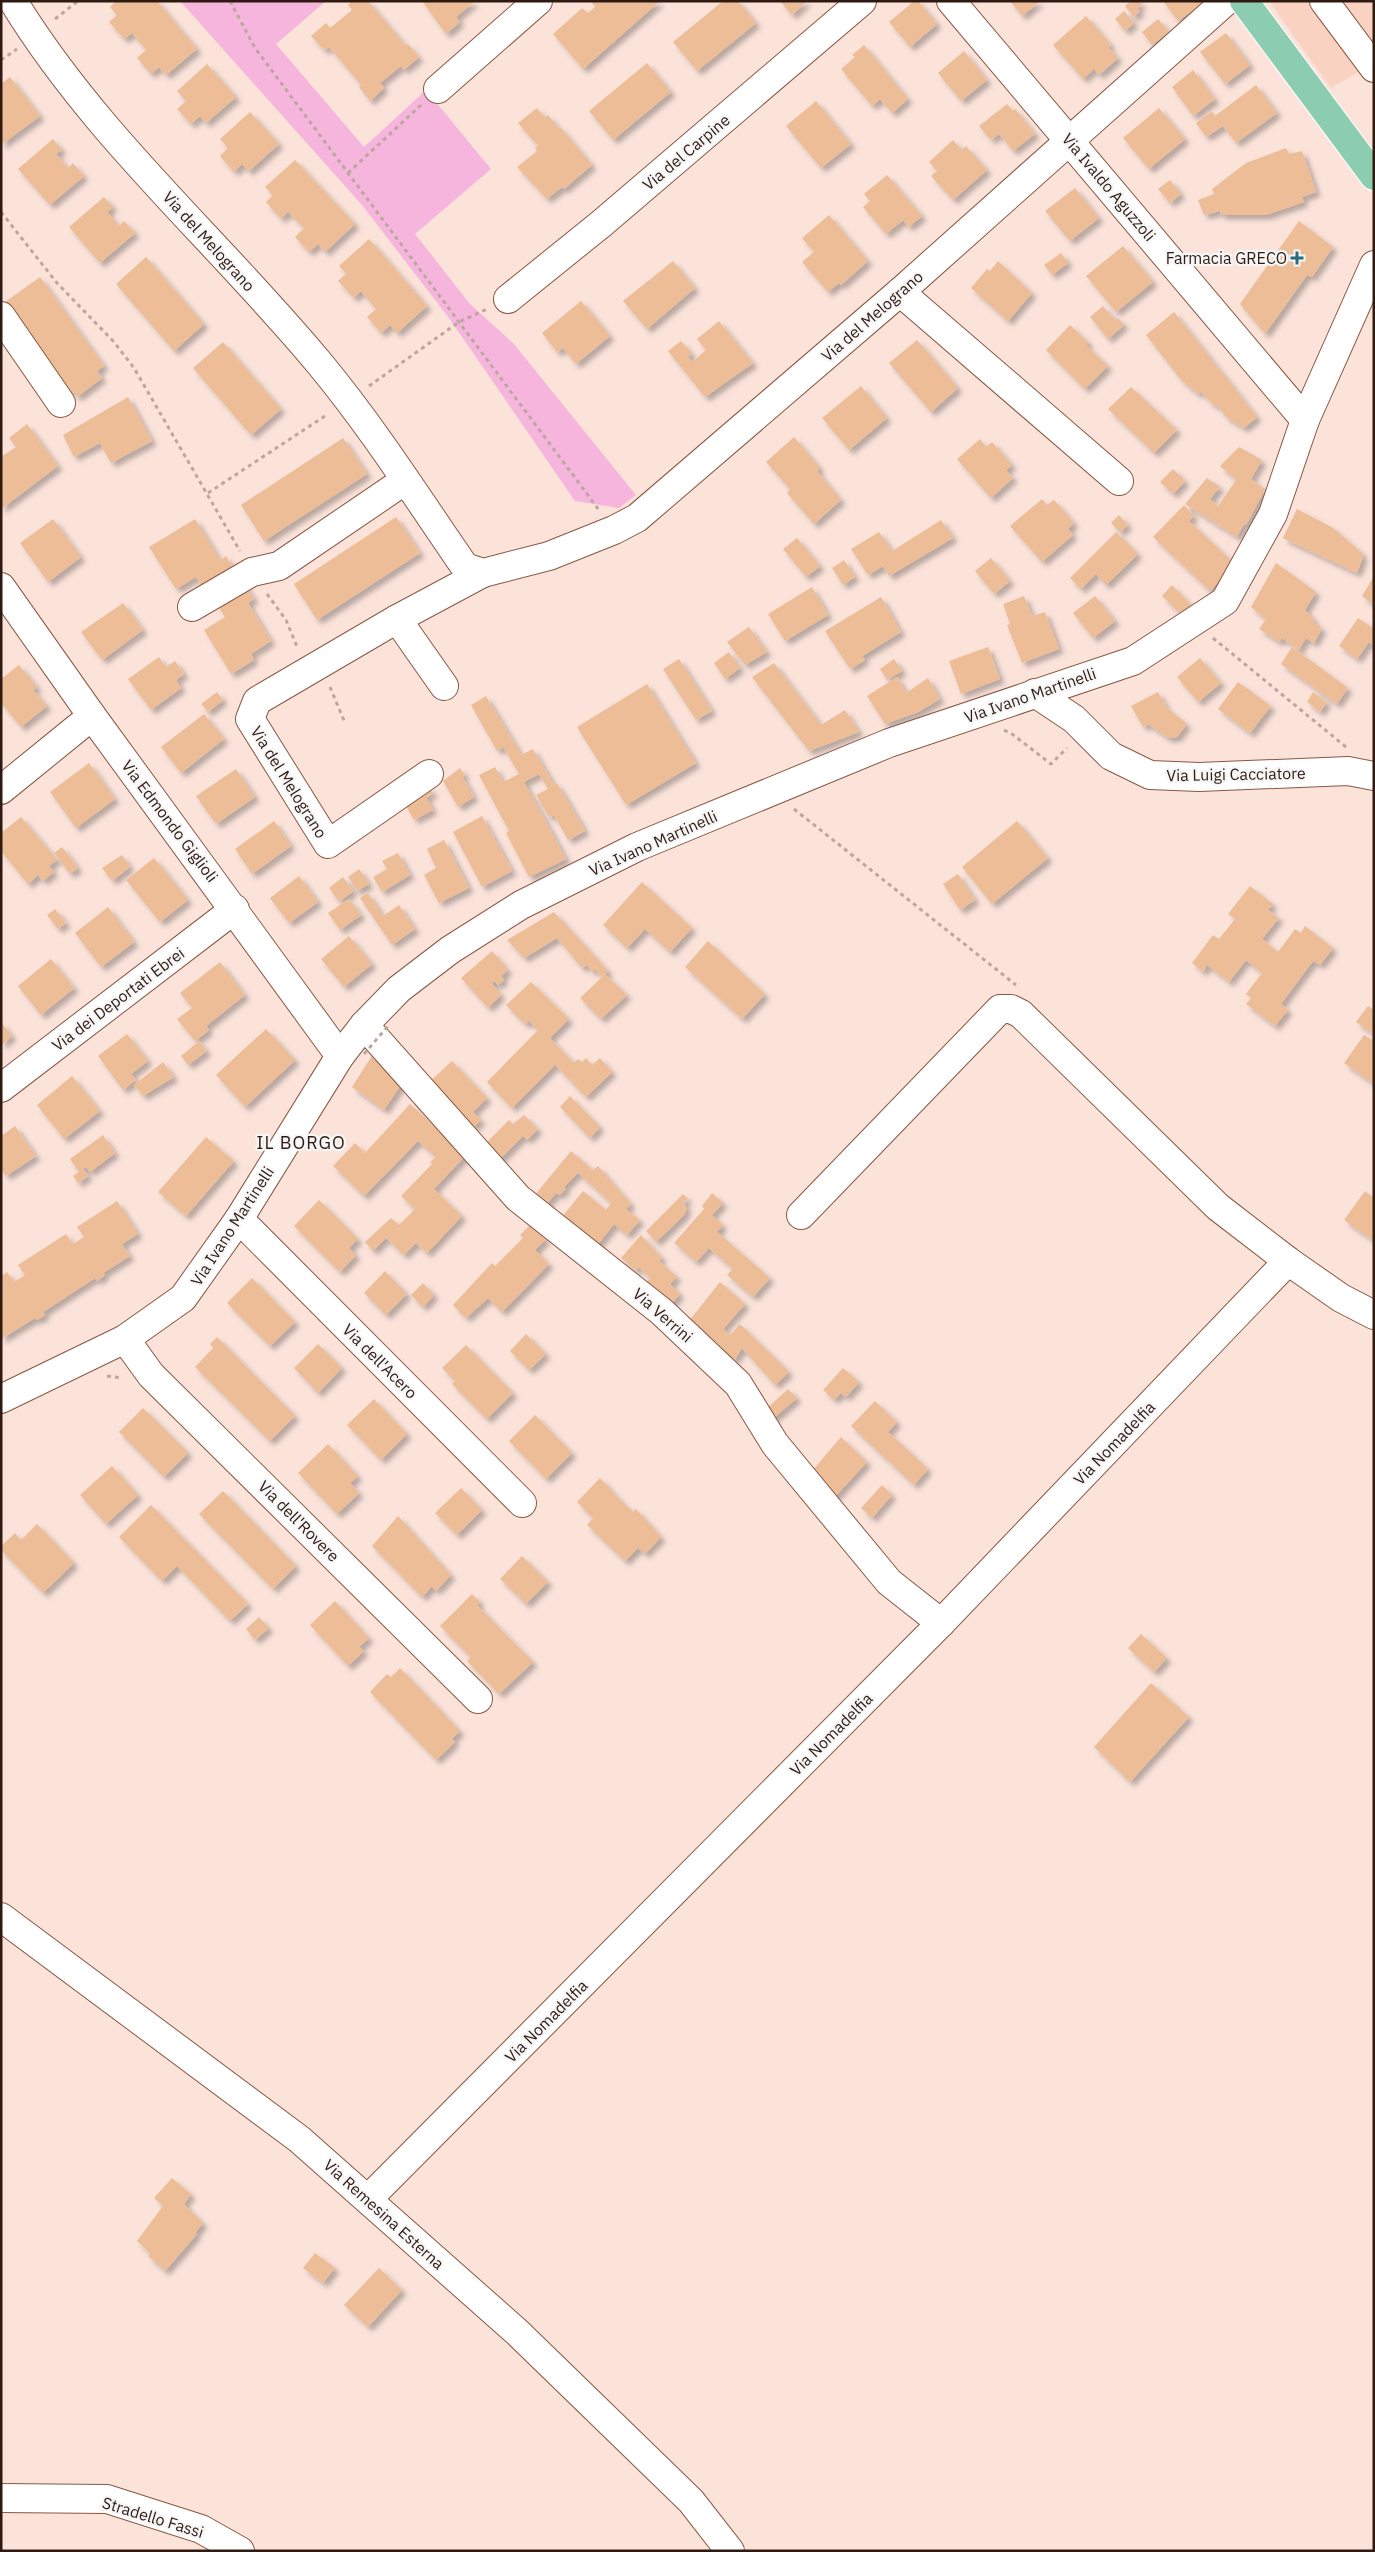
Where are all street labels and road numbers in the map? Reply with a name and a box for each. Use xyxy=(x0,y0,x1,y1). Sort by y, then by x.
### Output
street label: Via del Carpine xyxy=(638,110,734,194)
street label: Via Ivaldo Aguzzoli xyxy=(1058,129,1160,245)
street label: Via del Melograno xyxy=(159,187,259,295)
street label: Via del Melograno xyxy=(817,266,927,366)
street label: Via Ivano Martinelli xyxy=(961,663,1099,727)
street label: Via del Melograno xyxy=(247,722,331,842)
street label: Via Edmondo Giglioli xyxy=(118,756,222,886)
street label: Via Luigi Cacciatore xyxy=(1166,763,1306,785)
street label: Via Ivano Martinelli xyxy=(586,806,720,880)
street label: Via dei Deportati Ebrei xyxy=(48,943,188,1055)
street label: Via Ivano Martinelli xyxy=(186,1163,278,1289)
street label: Via Verrini xyxy=(629,1284,697,1346)
street label: Via dell'Acero xyxy=(338,1319,422,1403)
street label: Via Nomadelfia xyxy=(1069,1397,1159,1489)
street label: Via dell'Rovere xyxy=(254,1476,344,1566)
street label: Via Nomadelfia xyxy=(785,1688,877,1780)
street label: Via Nomadelfia xyxy=(500,1975,592,2067)
street label: Via Remesina Esterna xyxy=(319,2154,449,2274)
street label: Stradello Fassi xyxy=(100,2492,206,2542)

